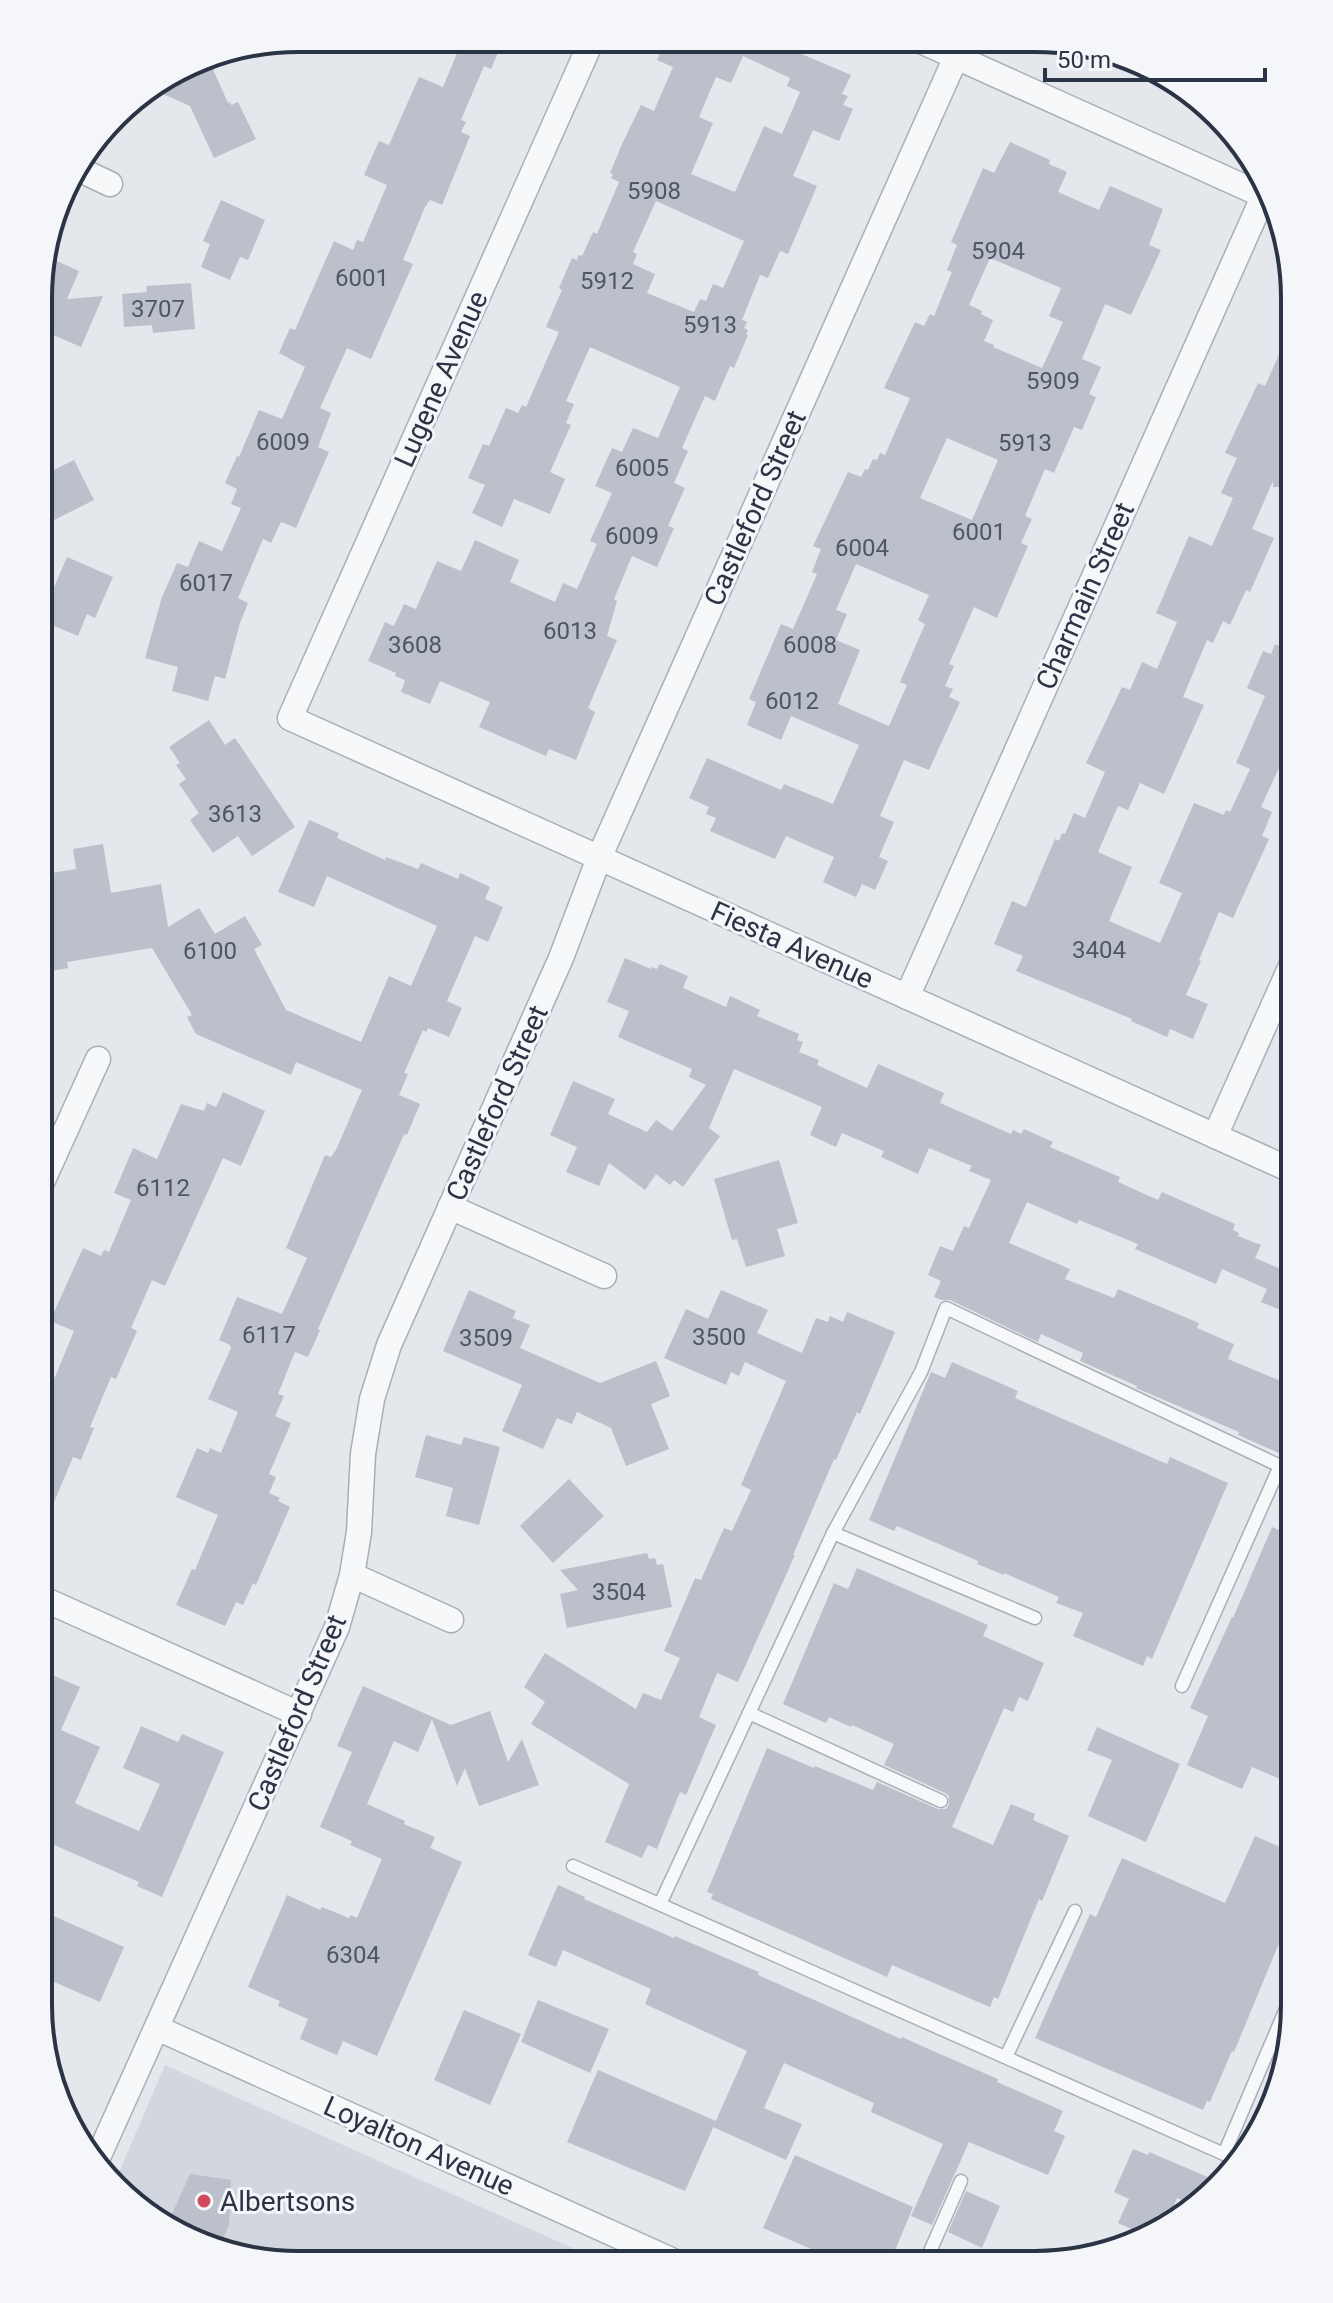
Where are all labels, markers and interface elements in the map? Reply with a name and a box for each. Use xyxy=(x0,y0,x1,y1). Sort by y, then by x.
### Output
scale bar xyxy=(1045,32,1265,82)
text: 50 m xyxy=(1057,46,1111,74)
house number: 5908 xyxy=(627,177,681,205)
house number: 5904 xyxy=(971,237,1025,265)
house number: 6001 xyxy=(335,264,389,292)
house number: 5912 xyxy=(580,267,634,295)
street label: Lugene Avenue xyxy=(387,286,495,472)
house number: 3707 xyxy=(131,295,185,323)
house number: 5913 xyxy=(683,311,737,339)
house number: 5909 xyxy=(1026,367,1080,395)
street label: Castleford Street xyxy=(697,405,813,611)
house number: 6009 xyxy=(256,428,310,456)
house number: 5913 xyxy=(998,429,1052,457)
house number: 6005 xyxy=(615,454,669,482)
street label: Charmain Street xyxy=(1029,497,1141,695)
house number: 6001 xyxy=(952,518,1006,546)
house number: 6009 xyxy=(605,522,659,550)
house number: 6004 xyxy=(835,534,889,562)
house number: 6017 xyxy=(179,569,233,597)
house number: 6013 xyxy=(543,617,597,645)
house number: 3608 xyxy=(388,631,442,659)
house number: 6008 xyxy=(783,631,837,659)
house number: 6012 xyxy=(765,687,819,715)
house number: 3613 xyxy=(208,800,262,828)
street label: Fiesta Avenue xyxy=(706,894,878,996)
house number: 3404 xyxy=(1072,936,1126,964)
house number: 6100 xyxy=(183,937,237,965)
street label: Castleford Street xyxy=(439,1000,555,1206)
house number: 6112 xyxy=(136,1174,190,1202)
house number: 6117 xyxy=(242,1321,296,1349)
house number: 3500 xyxy=(692,1323,746,1351)
house number: 3509 xyxy=(459,1324,513,1352)
house number: 3504 xyxy=(592,1578,646,1606)
street label: Castleford Street xyxy=(241,1610,353,1816)
house number: 6304 xyxy=(326,1941,380,1969)
street label: Loyalton Avenue xyxy=(319,2089,519,2203)
place label: Albertsons xyxy=(220,2185,355,2218)
marker: Albertsons xyxy=(195,2192,213,2210)

